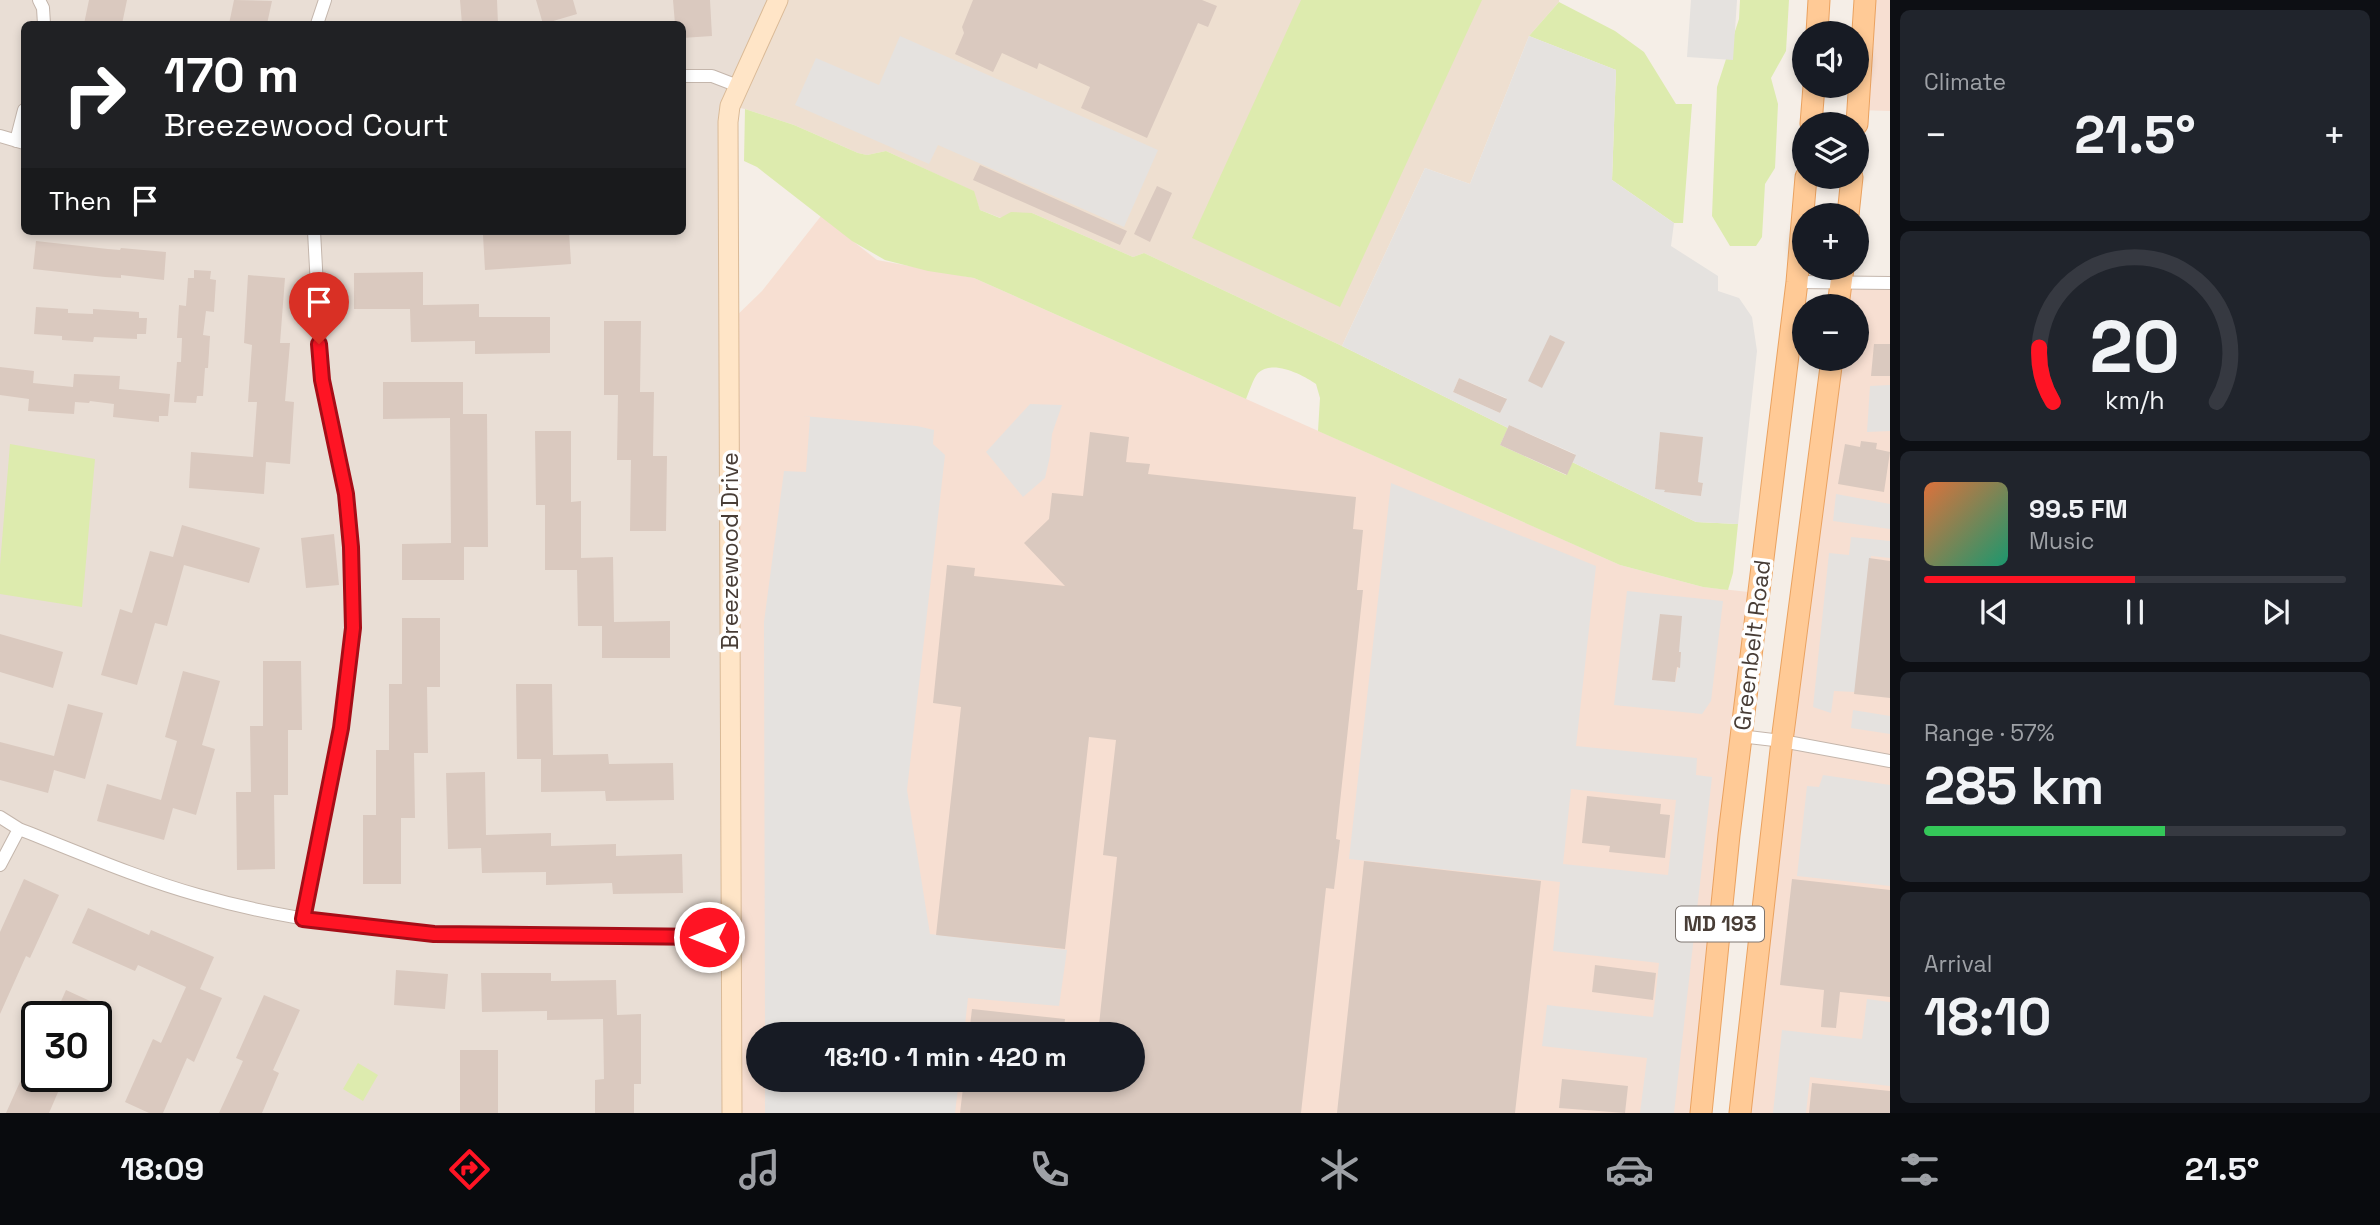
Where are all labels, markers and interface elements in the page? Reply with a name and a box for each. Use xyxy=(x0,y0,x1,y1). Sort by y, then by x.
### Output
map controls xyxy=(1792,21,1869,371)
button: sound xyxy=(1792,21,1869,98)
text: 170 m xyxy=(164,44,299,106)
icon: right xyxy=(49,49,140,140)
text: Climate xyxy=(1924,67,2006,97)
text: 21.5° xyxy=(2074,102,2196,168)
text: Breezewood Court xyxy=(164,105,449,145)
text: − xyxy=(1924,111,1948,159)
text: + xyxy=(2322,111,2346,159)
button: layers xyxy=(1792,112,1869,189)
icon: arrive xyxy=(126,182,164,220)
text: Then xyxy=(49,184,112,218)
button: + xyxy=(1792,203,1869,280)
pin xyxy=(289,272,349,344)
icon: arrive xyxy=(300,283,338,321)
button: − xyxy=(1792,294,1869,371)
text: 20 xyxy=(2090,300,2180,393)
text: km/h xyxy=(2105,384,2165,416)
street label: Breezewood Drive xyxy=(715,452,745,650)
text: 99.5 FM xyxy=(2029,492,2128,526)
text: Music xyxy=(2029,526,2094,556)
street label: Greenbelt Road xyxy=(1727,558,1777,732)
icon: previous xyxy=(1975,593,2013,631)
icon: pause xyxy=(2116,593,2154,631)
icon: next xyxy=(2257,593,2295,631)
text: Range · 57% xyxy=(1924,718,2055,748)
text: 285 km xyxy=(1924,753,2104,819)
position arrow xyxy=(672,900,746,974)
road number: MD 193 xyxy=(1676,906,1764,942)
text: Arrival xyxy=(1924,949,1992,979)
text: 18:10 xyxy=(1924,984,2051,1050)
speed limit sign: 30 xyxy=(21,1001,112,1092)
text: 18:10 · 1 min · 420 m xyxy=(824,1040,1067,1074)
icon: directions xyxy=(445,1145,494,1194)
icon: music xyxy=(735,1145,784,1194)
icon: phone xyxy=(1025,1145,1074,1194)
icon: climate xyxy=(1315,1145,1364,1194)
icon: car xyxy=(1605,1145,1654,1194)
icon: filters xyxy=(1895,1145,1944,1194)
text: 18:09 xyxy=(120,1149,204,1189)
text: 21.5° xyxy=(2185,1149,2259,1189)

